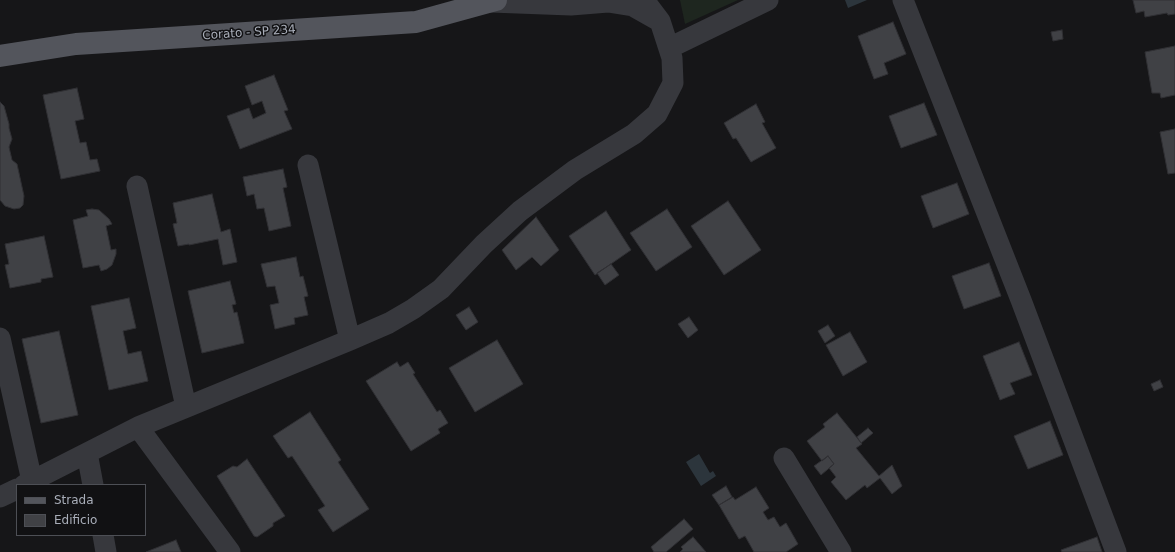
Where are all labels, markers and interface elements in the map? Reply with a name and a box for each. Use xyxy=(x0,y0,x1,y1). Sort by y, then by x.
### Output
street label: Corato - SP 234 xyxy=(202,23,296,43)
legend xyxy=(16,484,146,536)
text: Strada xyxy=(54,493,94,507)
text: Edificio xyxy=(54,513,97,527)

